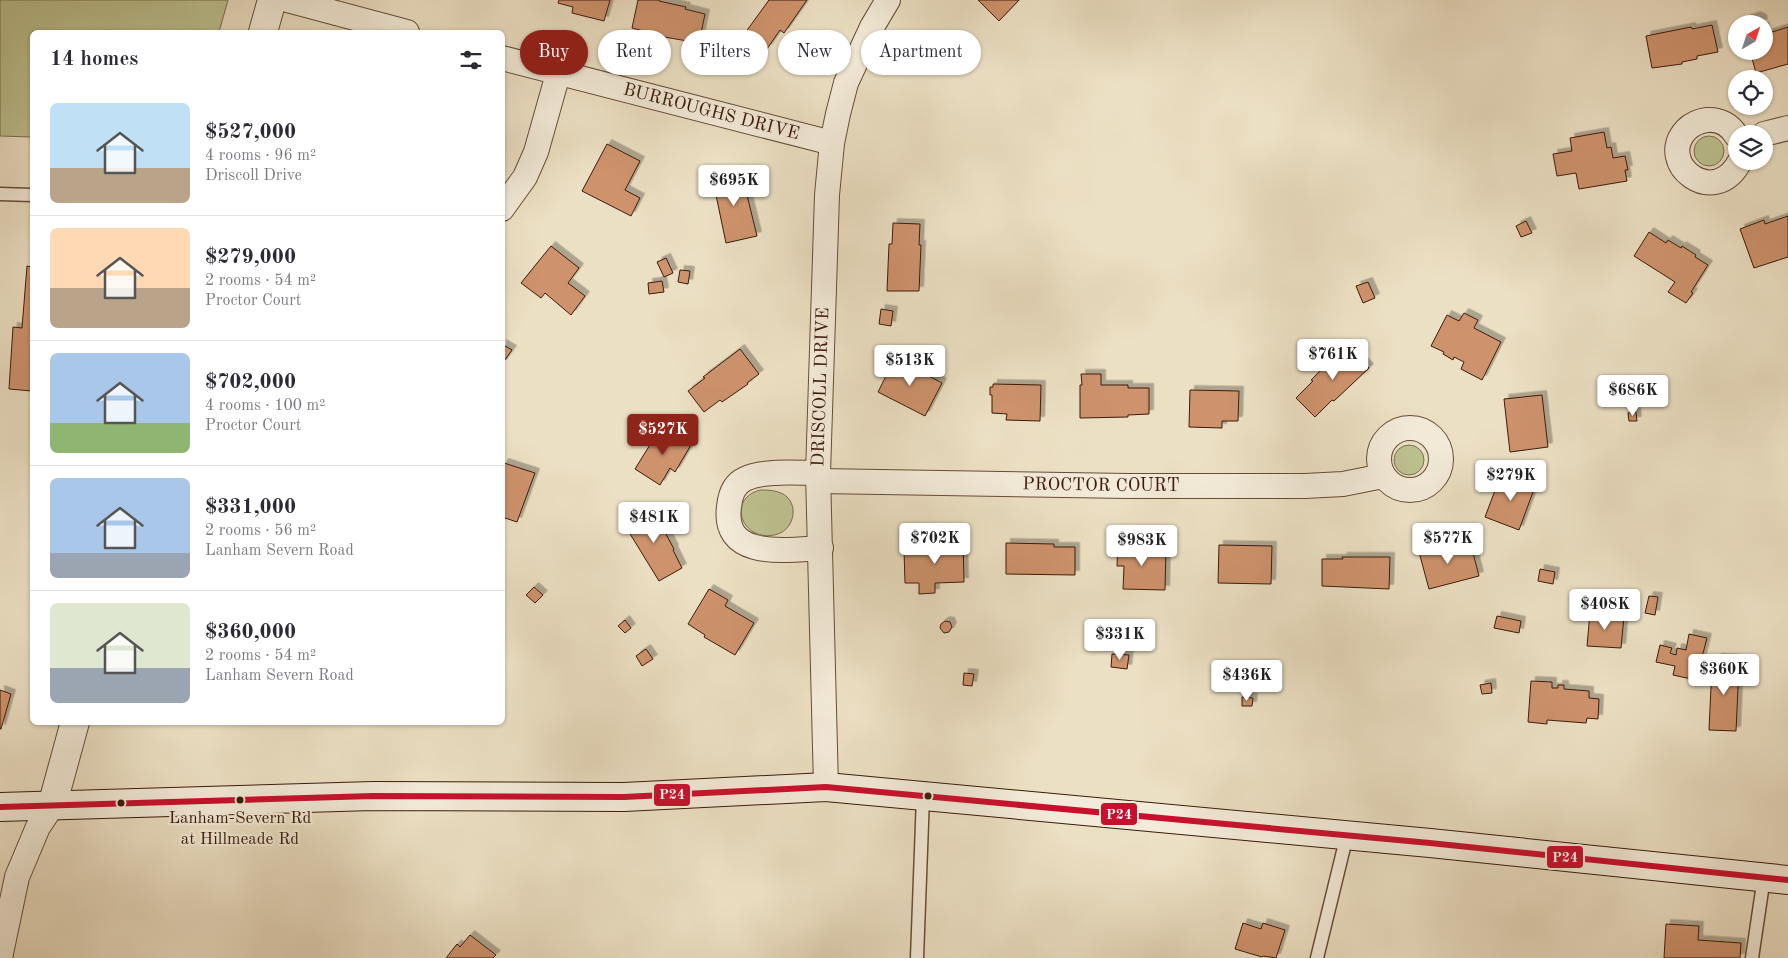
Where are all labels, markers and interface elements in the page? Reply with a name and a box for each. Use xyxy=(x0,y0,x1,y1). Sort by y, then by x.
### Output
north arrow xyxy=(1728,15,1772,60)
map controls xyxy=(1728,15,1773,170)
chip: Buy xyxy=(520,30,588,75)
chip: Rent xyxy=(598,30,671,75)
chip: Filters xyxy=(681,30,768,75)
chip: New xyxy=(778,30,851,75)
chip: Apartment xyxy=(861,30,981,75)
icon: filters xyxy=(457,46,485,74)
text: 14 homes xyxy=(50,49,138,70)
button: locate xyxy=(1728,70,1773,115)
street label: BURROUGHS DRIVE xyxy=(621,81,801,143)
text: $527,000 xyxy=(205,122,296,143)
icon: home xyxy=(90,123,150,183)
button: layers xyxy=(1728,125,1773,170)
text: 4 rooms · 96 m² xyxy=(205,148,316,164)
pin: $695K xyxy=(699,164,769,207)
text: Driscoll Drive xyxy=(205,168,302,184)
text: $695K xyxy=(709,173,759,189)
text: $279,000 xyxy=(205,247,296,268)
icon: home xyxy=(90,248,150,308)
text: 2 rooms · 54 m² xyxy=(205,273,316,289)
text: Proctor Court xyxy=(205,293,301,309)
street label: DRISCOLL DRIVE xyxy=(809,307,832,467)
pin: $761K xyxy=(1298,338,1368,381)
pin: $513K xyxy=(875,344,945,387)
text: $761K xyxy=(1308,347,1358,363)
text: $513K xyxy=(885,353,935,369)
text: $702,000 xyxy=(205,372,296,393)
icon: home xyxy=(90,373,150,433)
pin: $686K xyxy=(1598,374,1668,417)
text: $686K xyxy=(1608,383,1658,399)
text: 4 rooms · 100 m² xyxy=(205,398,325,414)
pin: $527K xyxy=(628,414,698,456)
text: Proctor Court xyxy=(205,418,301,434)
text: $527K xyxy=(638,422,688,438)
pin: $279K xyxy=(1476,460,1546,502)
text: $279K xyxy=(1486,468,1536,484)
street label: PROCTOR COURT xyxy=(1022,475,1180,495)
text: $331,000 xyxy=(205,497,296,518)
icon: home xyxy=(90,498,150,558)
pin: $481K xyxy=(619,502,689,544)
text: $481K xyxy=(629,510,679,526)
pin: $702K xyxy=(900,522,970,565)
pin: $577K xyxy=(1413,522,1483,565)
text: 2 rooms · 56 m² xyxy=(205,523,316,539)
pin: $983K xyxy=(1107,524,1177,567)
text: $702K xyxy=(910,531,960,547)
text: $577K xyxy=(1423,531,1473,547)
text: $983K xyxy=(1117,533,1167,549)
text: Lanham Severn Road xyxy=(205,543,354,559)
pin: $408K xyxy=(1570,588,1640,631)
text: $408K xyxy=(1580,597,1630,613)
pin: $331K xyxy=(1085,618,1155,661)
text: $360,000 xyxy=(205,622,296,643)
icon: home xyxy=(90,623,150,683)
text: $331K xyxy=(1095,627,1145,643)
text: 2 rooms · 54 m² xyxy=(205,648,316,664)
pin: $360K xyxy=(1689,654,1759,696)
pin: $436K xyxy=(1212,660,1282,702)
text: $360K xyxy=(1699,662,1749,678)
text: Lanham Severn Road xyxy=(205,668,354,684)
text: $436K xyxy=(1222,668,1272,684)
line badge: P24 xyxy=(653,783,691,807)
text: P24 xyxy=(659,788,685,802)
unlabelled marker xyxy=(923,791,933,801)
marker: Lanham-Severn Rd at Hillmeade Rd xyxy=(235,795,245,805)
unlabelled marker xyxy=(116,798,126,808)
line badge: P24 xyxy=(1100,802,1138,826)
text: P24 xyxy=(1106,808,1132,822)
place label: Lanham-Severn Rd at Hillmeade Rd xyxy=(169,810,311,848)
line badge: P24 xyxy=(1546,845,1584,869)
text: P24 xyxy=(1552,851,1578,865)

